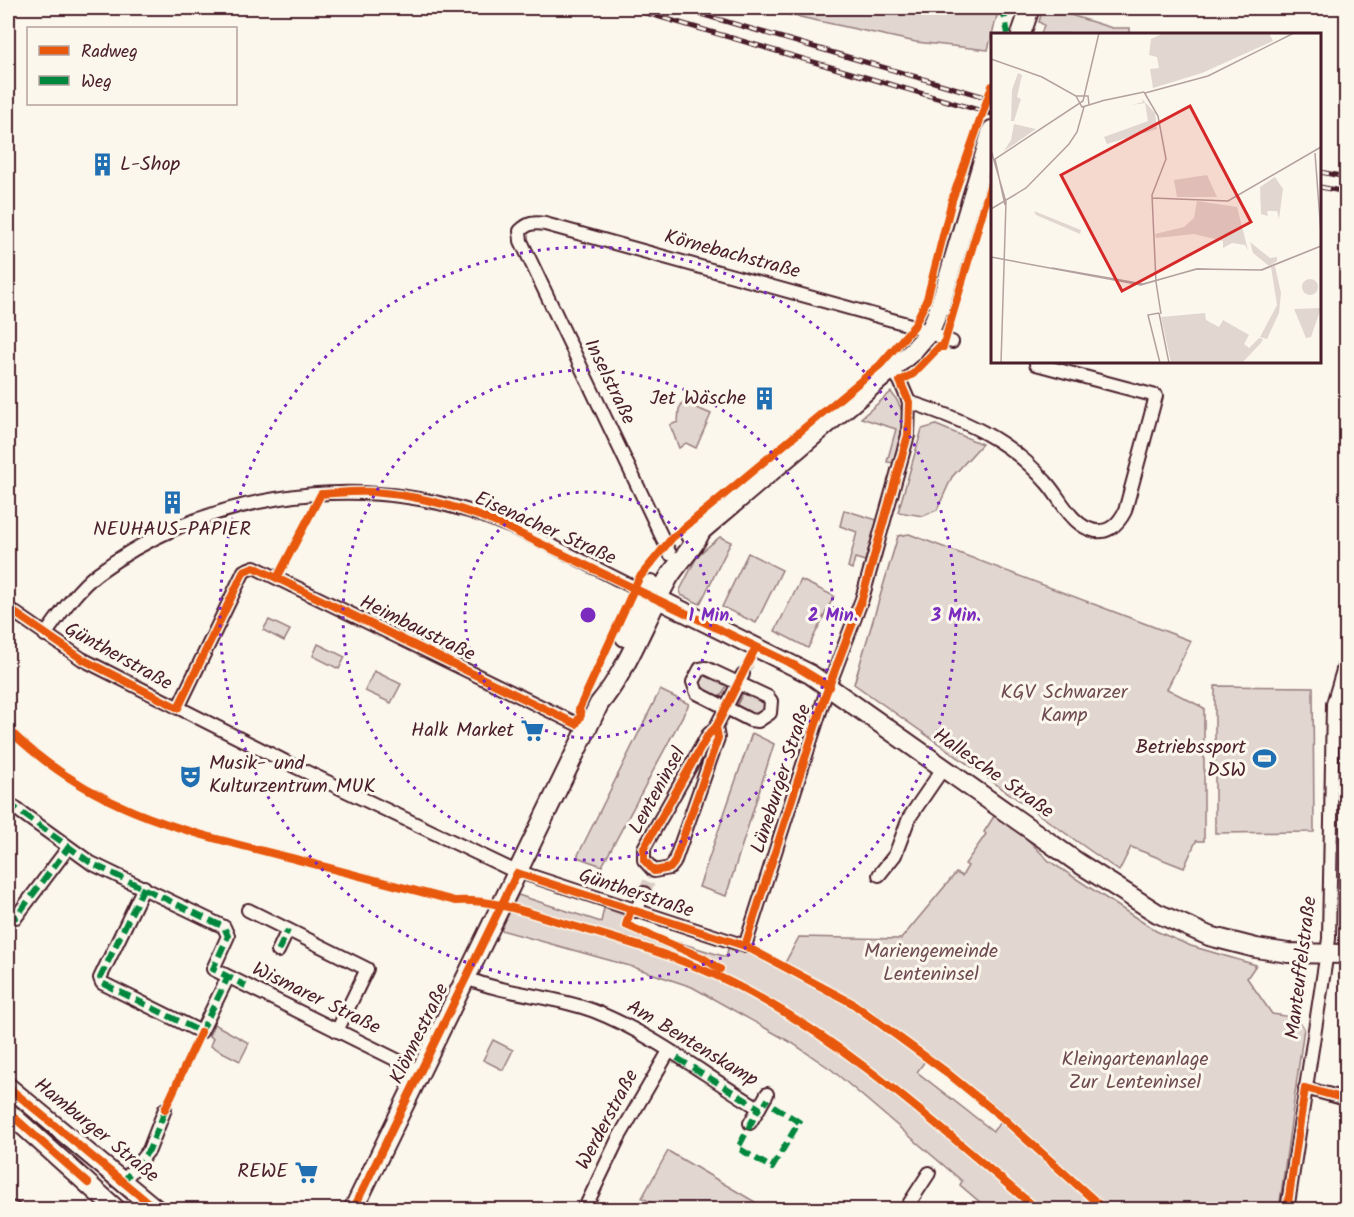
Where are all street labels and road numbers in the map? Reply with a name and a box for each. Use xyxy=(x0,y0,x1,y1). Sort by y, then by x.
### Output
street label: Körnebachstraße xyxy=(660,221,804,289)
street label: Inselstraße xyxy=(574,334,644,430)
street label: Eisenacher Straße xyxy=(469,483,621,575)
street label: Heimbaustraße xyxy=(354,587,480,671)
street label: Güntherstraße xyxy=(58,614,178,700)
street label: Lüneburger Straße xyxy=(743,700,821,858)
street label: Hallesche Straße xyxy=(926,720,1060,828)
street label: Lenteninsel xyxy=(621,741,695,841)
street label: Güntherstraße xyxy=(574,860,698,928)
street label: Manteuffelstraße xyxy=(1277,895,1327,1041)
street label: Wismarer Straße xyxy=(246,954,386,1044)
street label: Klönnestraße xyxy=(382,978,458,1090)
street label: Am Bentenskamp xyxy=(620,992,764,1096)
street label: Werderstraße xyxy=(568,1064,648,1176)
street label: Hamburger Straße xyxy=(26,1070,166,1192)

